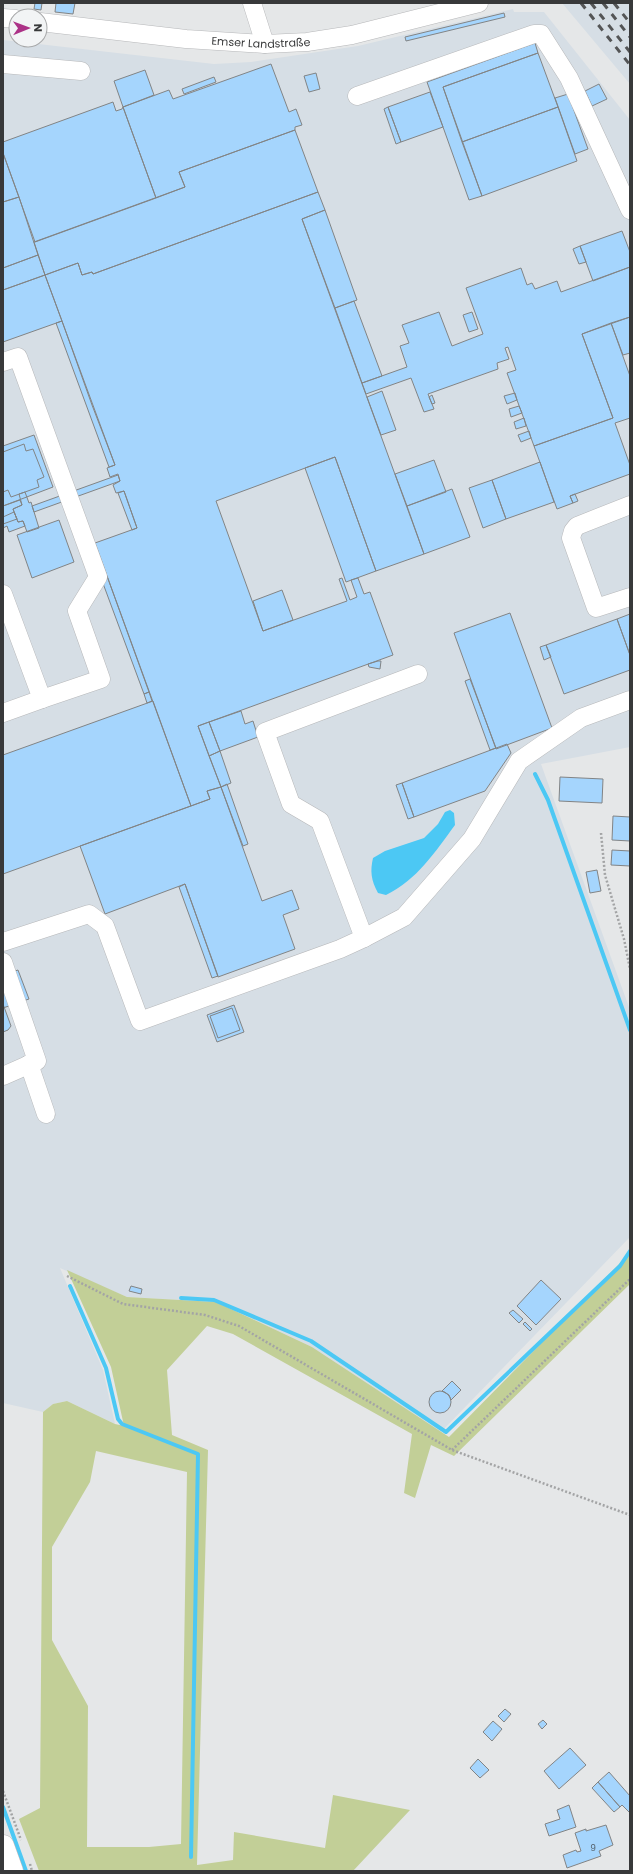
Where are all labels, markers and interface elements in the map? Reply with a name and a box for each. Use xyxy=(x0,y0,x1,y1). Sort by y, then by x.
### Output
north arrow xyxy=(8,8,48,48)
text: N xyxy=(30,24,46,32)
street label: Emser Landstraße xyxy=(211,33,311,52)
house number: 9 xyxy=(590,1842,596,1854)

